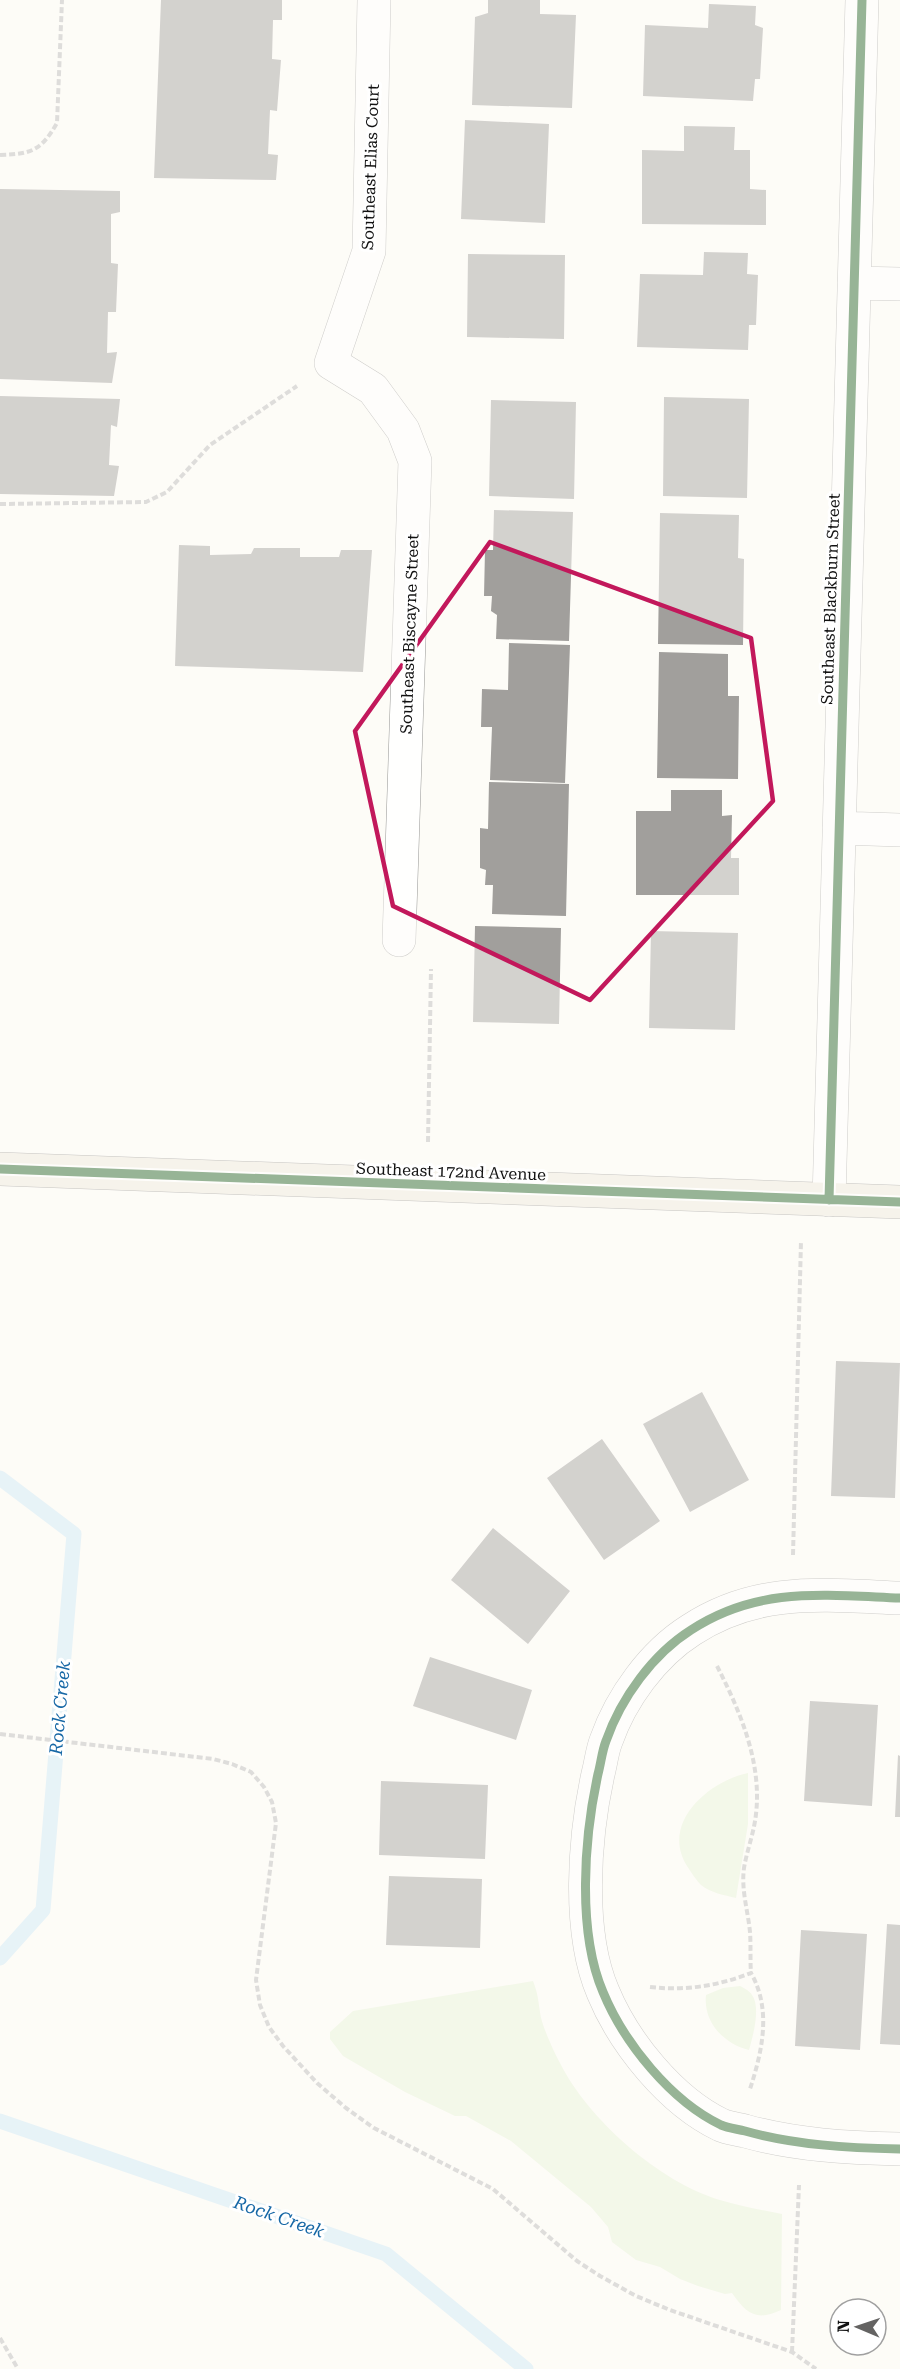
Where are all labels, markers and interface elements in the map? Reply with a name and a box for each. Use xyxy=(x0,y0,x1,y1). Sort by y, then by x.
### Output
street label: Southeast Elias Court xyxy=(358,84,383,250)
street label: Southeast Blackburn Street xyxy=(817,493,844,705)
street label: Southeast Biscayne Street xyxy=(397,534,422,735)
street label: Southeast 172nd Avenue xyxy=(356,1159,547,1184)
water label: Rock Creek xyxy=(45,1660,74,1757)
water label: Rock Creek xyxy=(230,2191,327,2242)
north arrow xyxy=(828,2297,888,2357)
text: N xyxy=(834,2320,853,2333)

